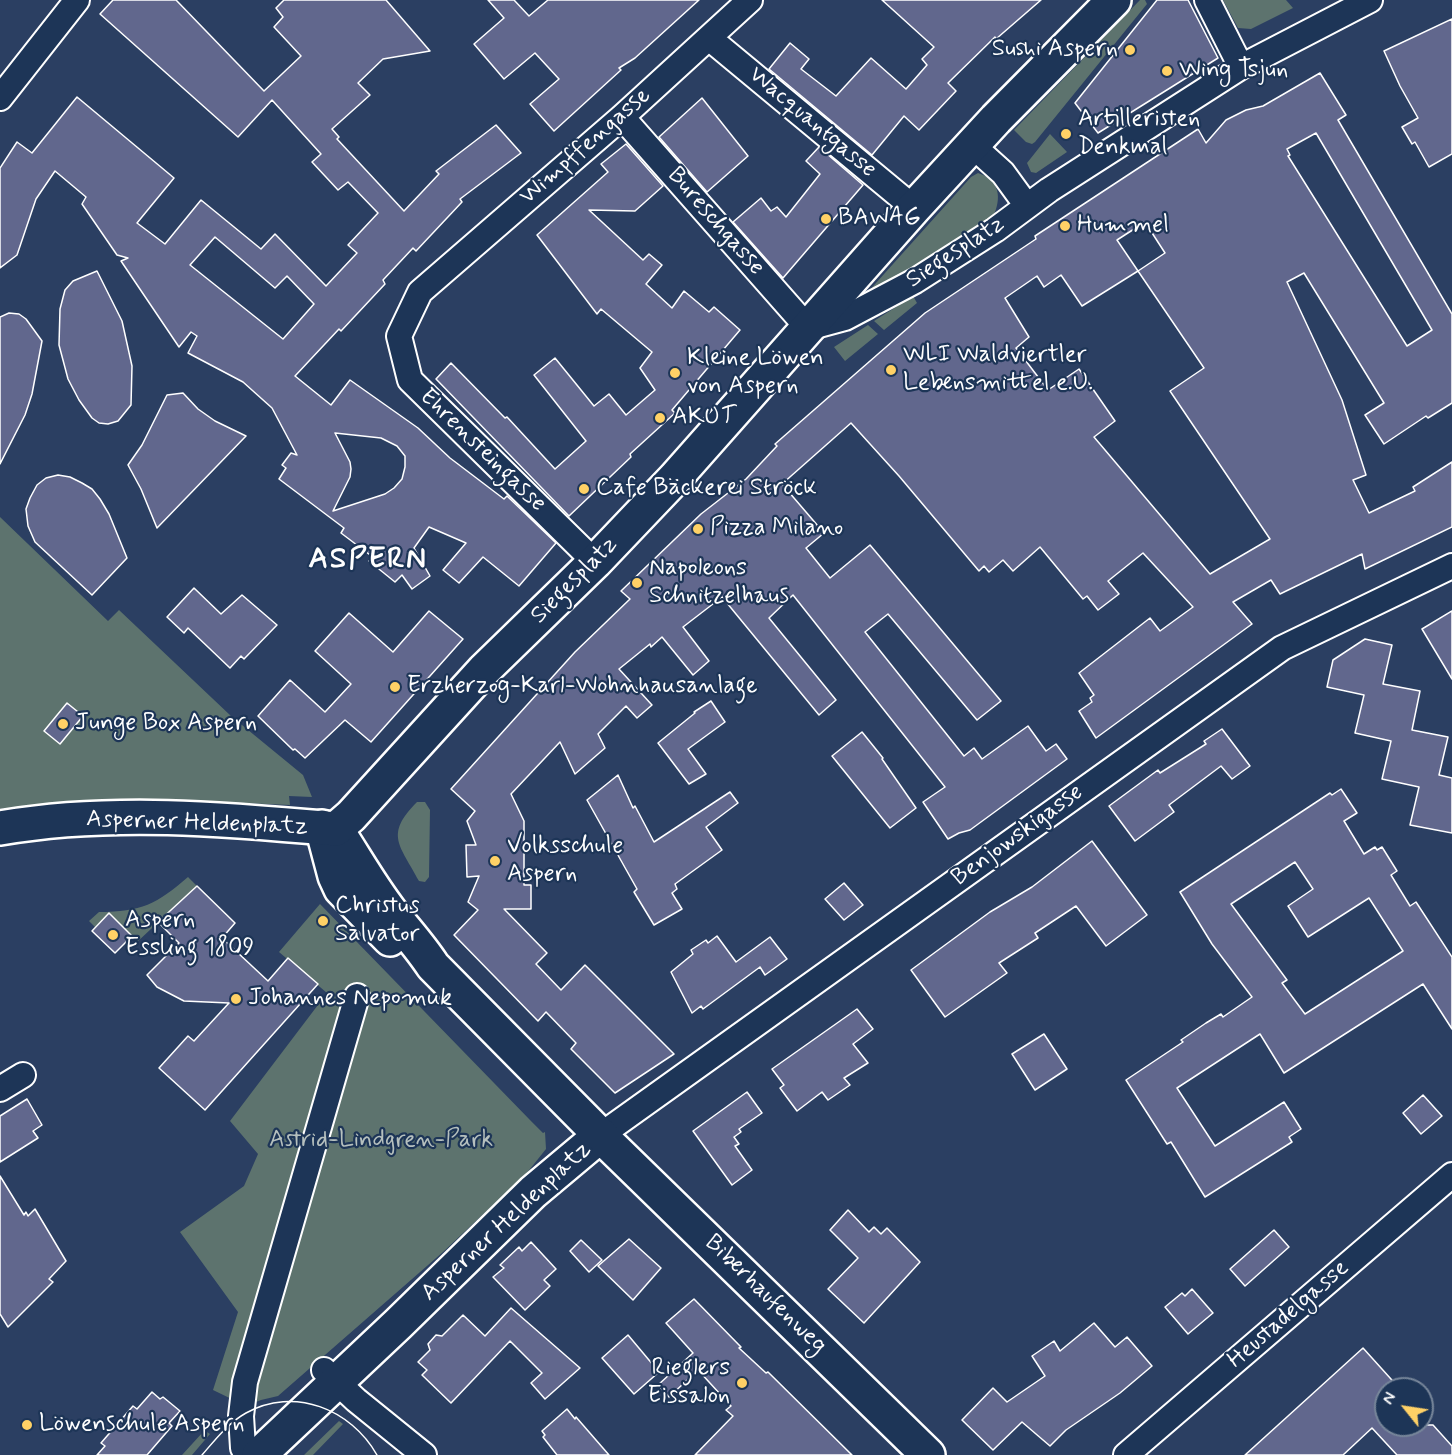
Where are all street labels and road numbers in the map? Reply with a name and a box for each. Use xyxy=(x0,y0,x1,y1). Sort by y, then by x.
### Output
street label: Wacquantgasse xyxy=(742,61,882,185)
street label: Wimpffengasse xyxy=(515,82,657,212)
street label: Bureschgasse xyxy=(660,162,770,282)
street label: Siegesplatz xyxy=(902,211,1010,295)
street label: Ehrensteingasse xyxy=(413,383,551,519)
street label: Siegesplatz xyxy=(525,531,625,631)
street label: Benjowskigasse xyxy=(947,779,1089,893)
street label: Asperner Heldenplatz xyxy=(86,806,308,842)
street label: Asperner Heldenplatz xyxy=(416,1136,598,1308)
street label: Biberhaufenweg xyxy=(698,1229,832,1361)
street label: Heustadelgasse xyxy=(1222,1254,1356,1376)

